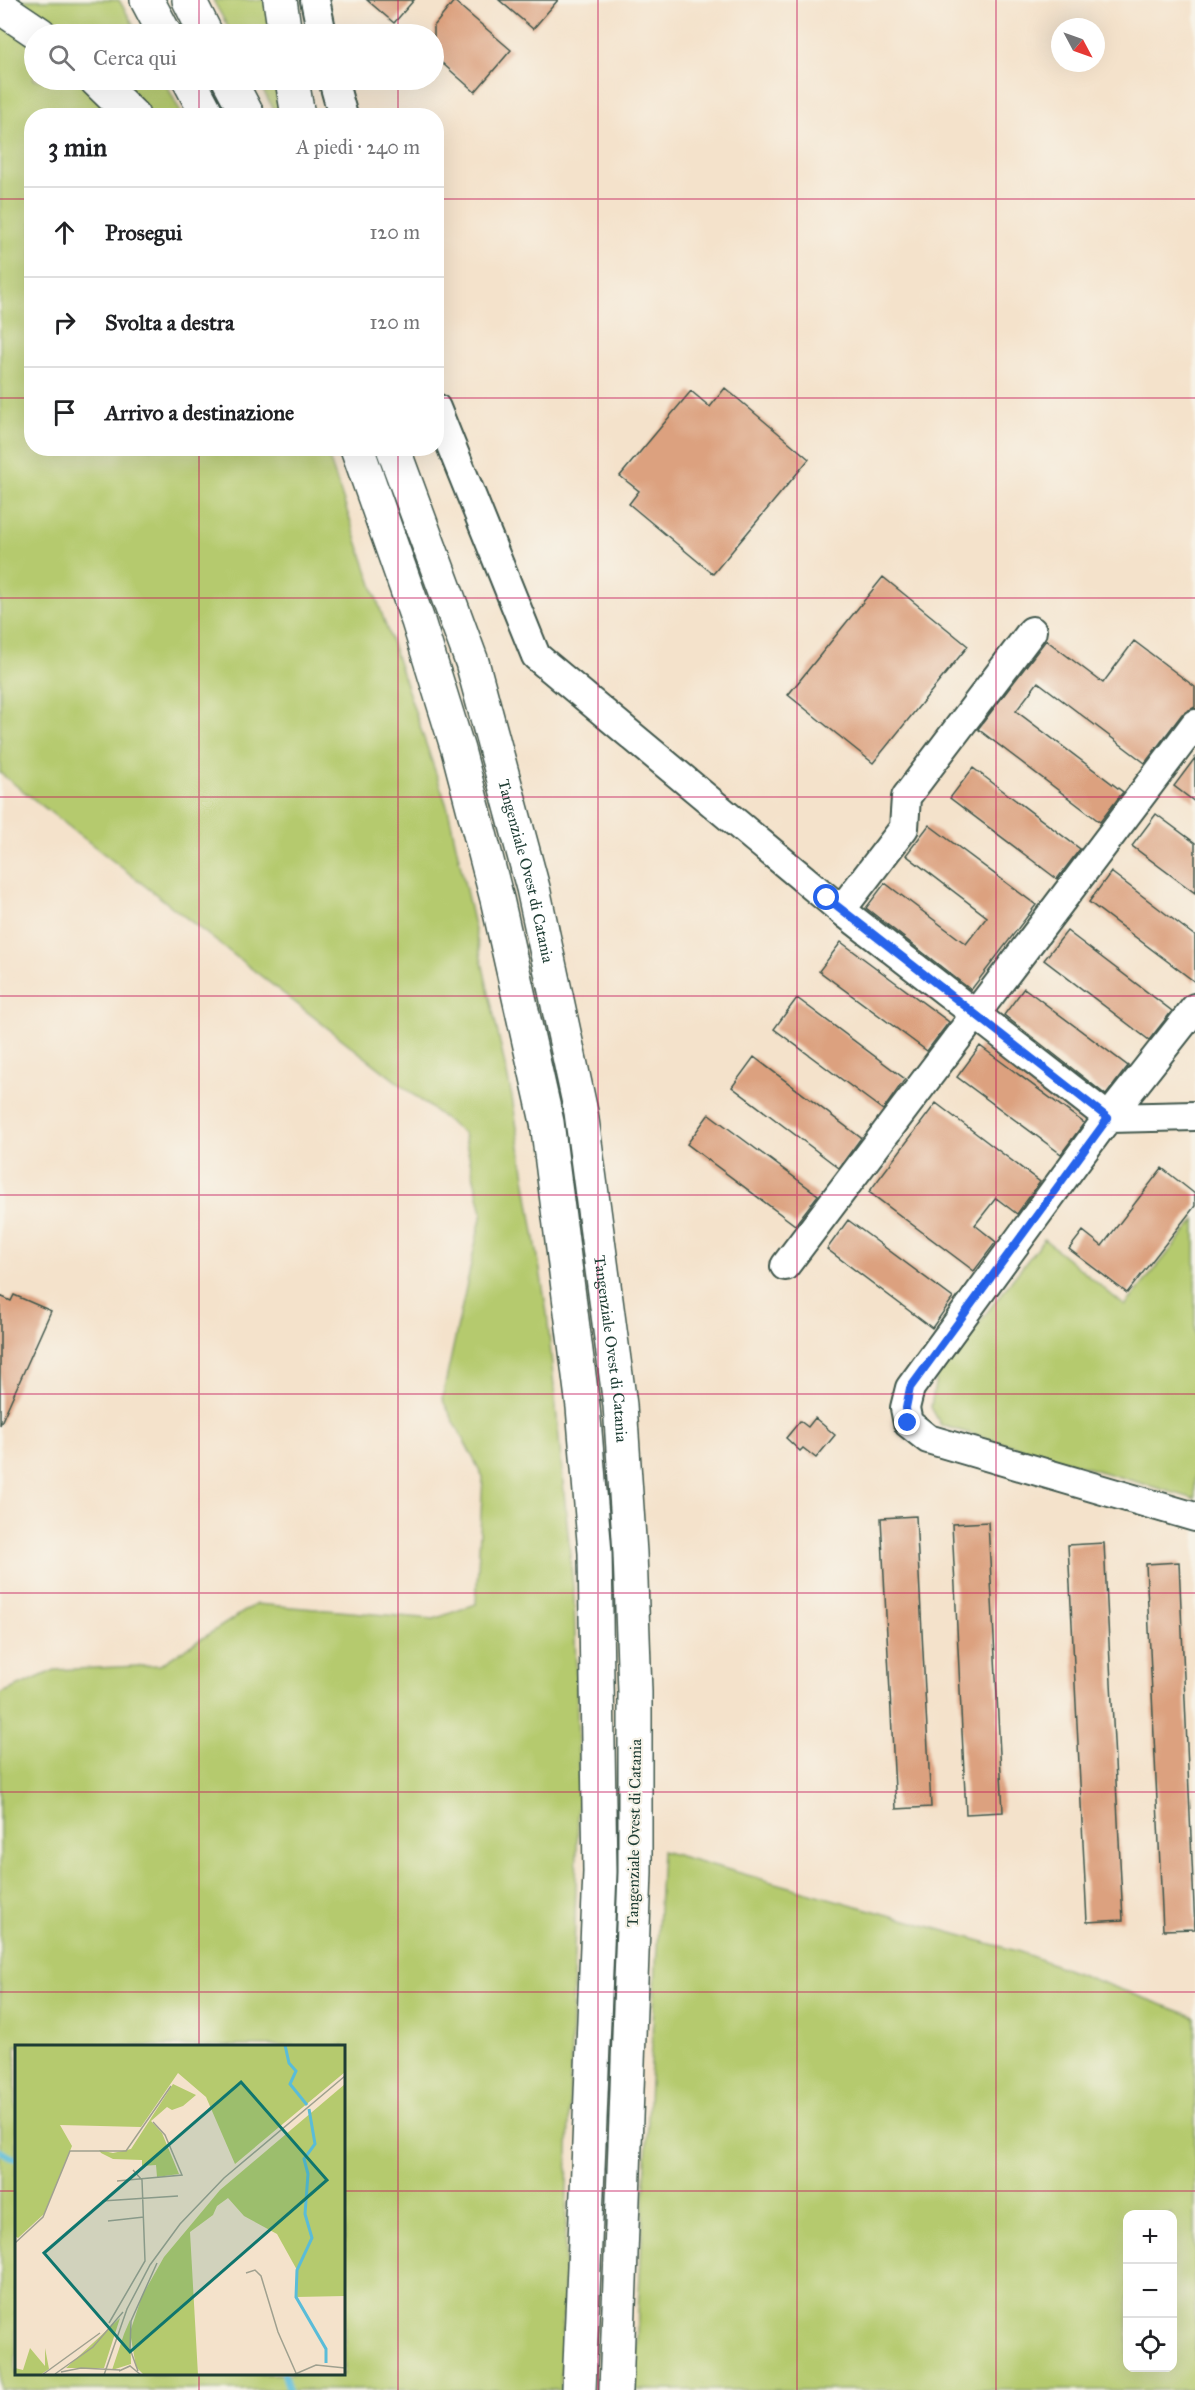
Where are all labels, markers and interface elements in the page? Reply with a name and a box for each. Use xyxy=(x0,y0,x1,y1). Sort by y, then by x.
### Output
north arrow xyxy=(1051,18,1105,72)
search box xyxy=(24,24,444,90)
icon: search xyxy=(45,41,78,74)
text: Cerca qui xyxy=(93,44,177,71)
text: 3 min xyxy=(48,131,107,163)
text: A piedi · 240 m xyxy=(296,135,420,159)
icon: ahead xyxy=(48,216,81,249)
text: Prosegui xyxy=(105,219,182,246)
text: 120 m xyxy=(369,220,420,244)
icon: right xyxy=(48,306,81,339)
text: Svolta a destra xyxy=(105,309,234,336)
text: 120 m xyxy=(369,310,420,334)
icon: arrive xyxy=(48,396,81,429)
text: Arrivo a destinazione xyxy=(105,399,294,426)
street label: Tangenziale Ovest di Catania xyxy=(495,777,558,965)
route start xyxy=(813,884,839,910)
street label: Tangenziale Ovest di Catania xyxy=(591,1254,632,1443)
route end xyxy=(894,1409,920,1435)
street label: Tangenziale Ovest di Catania xyxy=(623,1739,646,1927)
inset map xyxy=(15,2045,345,2375)
map controls xyxy=(1123,2210,1177,2372)
button: + xyxy=(1123,2210,1177,2264)
button: − xyxy=(1123,2264,1177,2318)
button: locate xyxy=(1123,2318,1177,2372)

